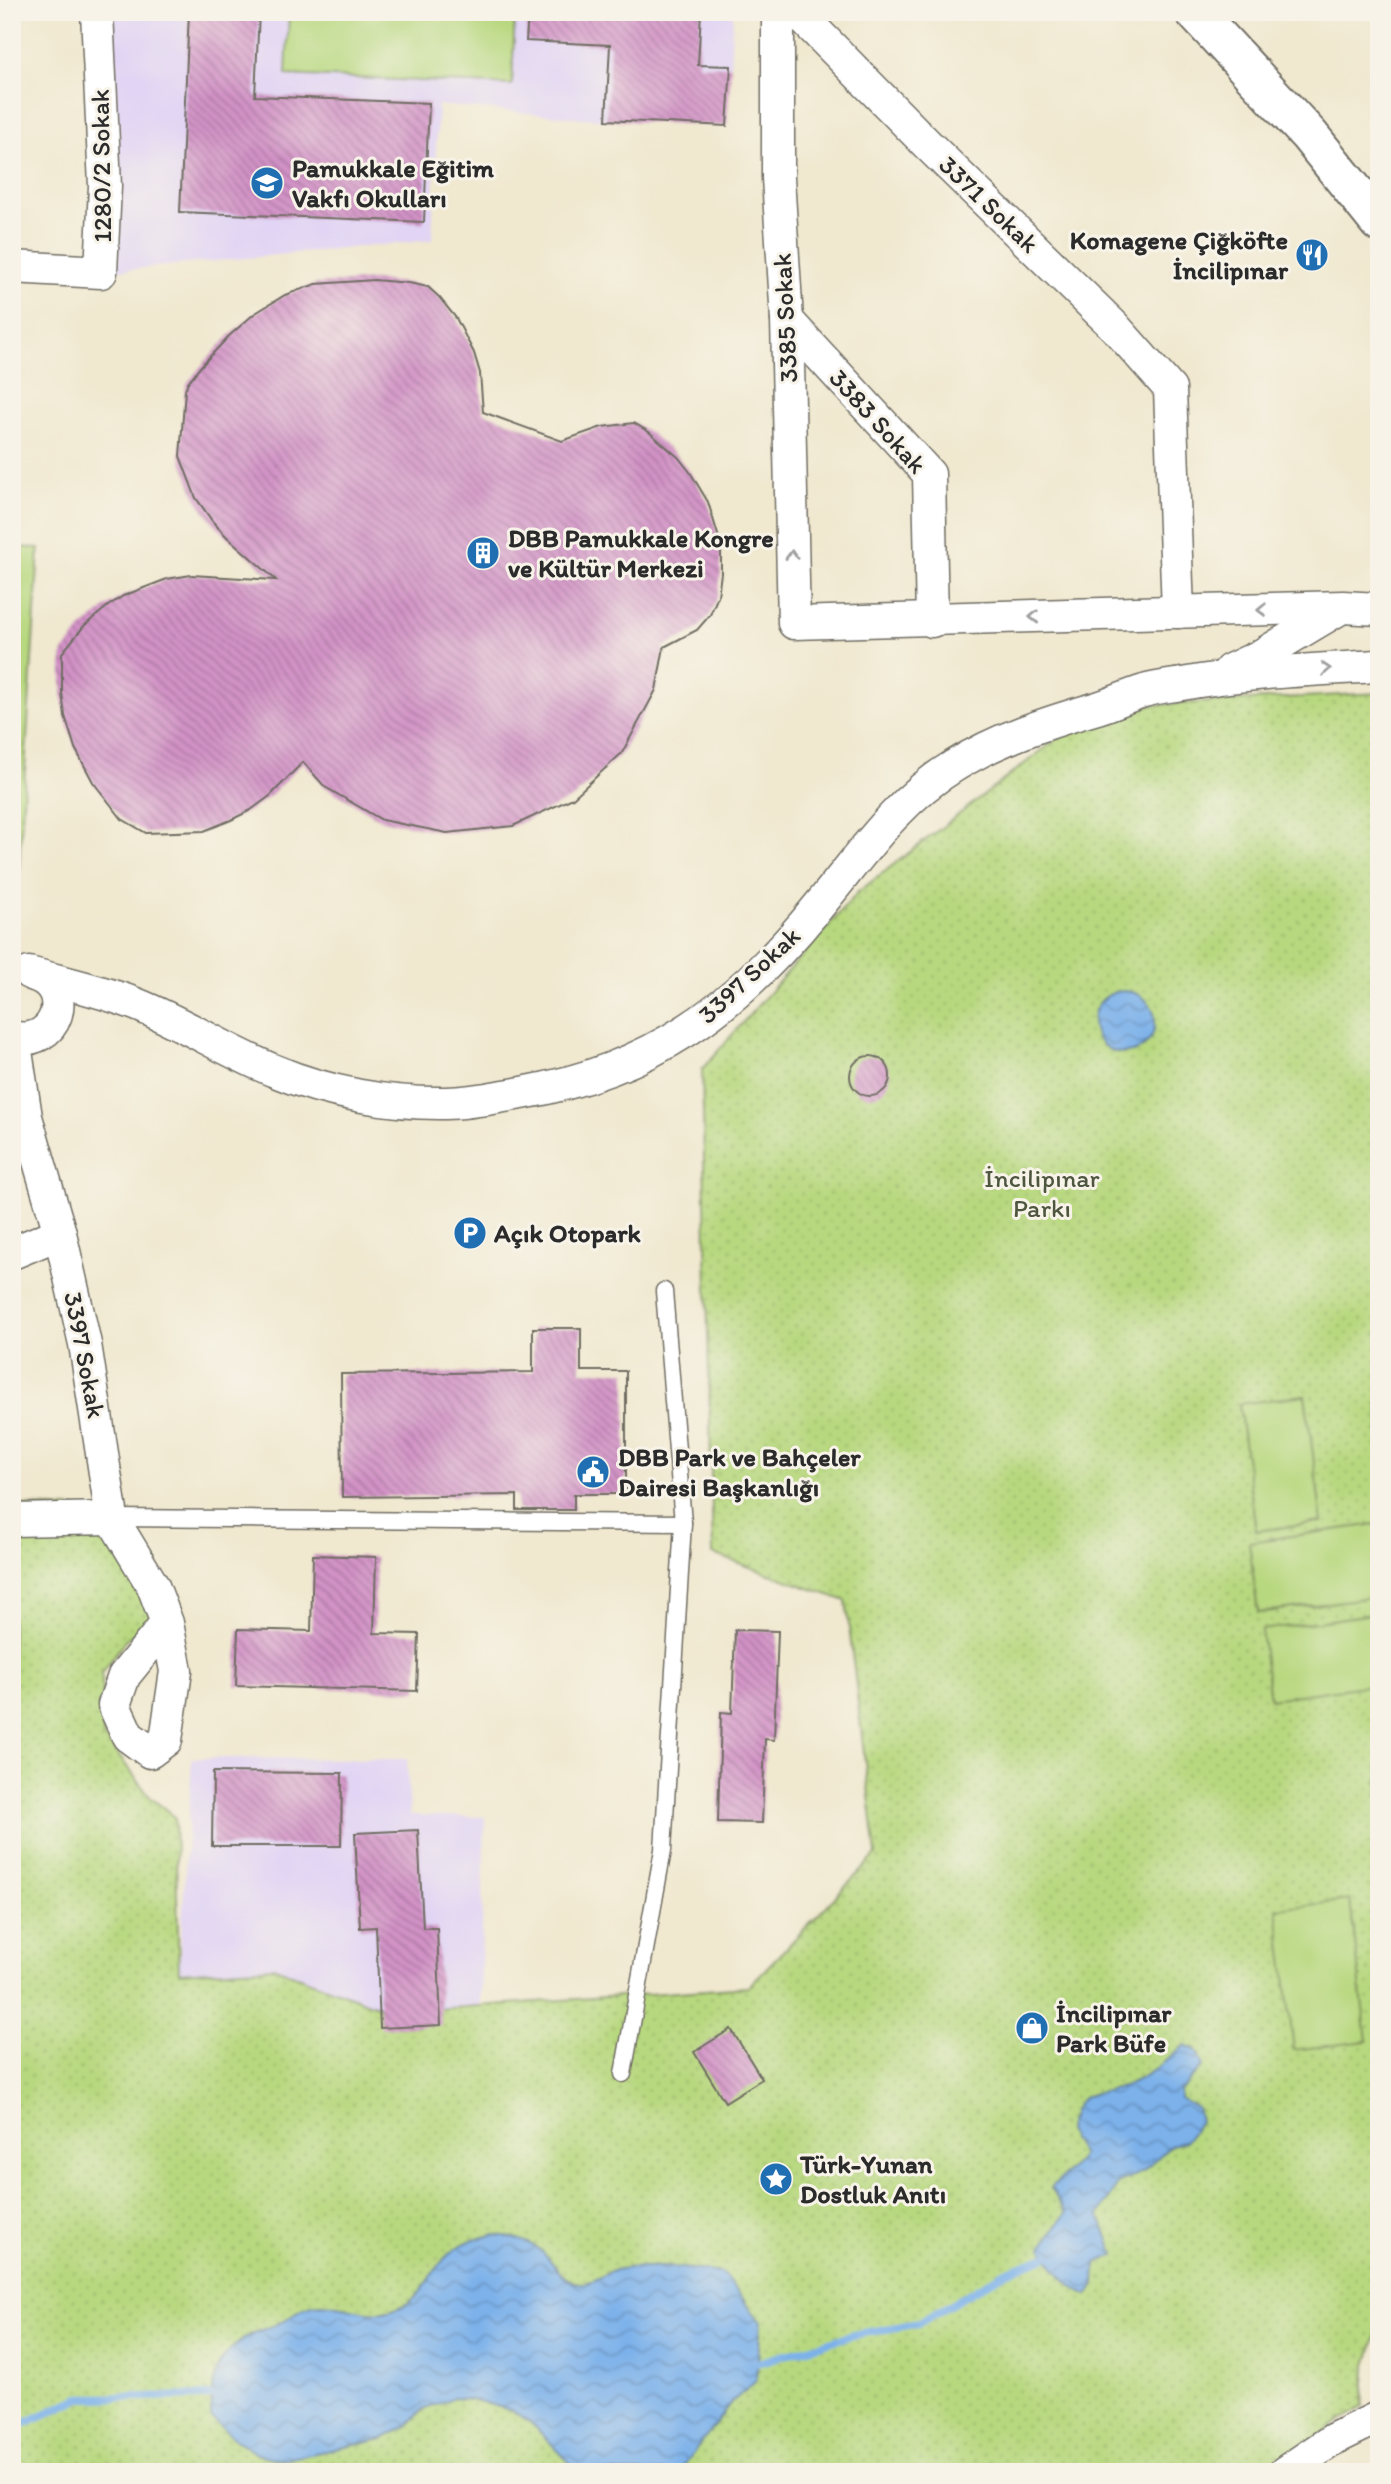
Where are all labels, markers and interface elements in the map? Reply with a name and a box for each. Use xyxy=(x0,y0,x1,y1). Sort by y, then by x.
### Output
street label: 1280/2 Sokak xyxy=(84,89,118,243)
street label: 3371 Sokak xyxy=(932,149,1046,259)
place label: Pamukkale Eğitim Vakfı Okulları xyxy=(292,152,494,214)
school or university icon: Pamukkale Eğitim Vakfı Okulları xyxy=(248,164,286,202)
place label: Komagene Çiğköfte İncilipınar xyxy=(1070,224,1289,286)
restaurant icon: Komagene Çiğköfte İncilipınar xyxy=(1293,236,1331,274)
street label: 3385 Sokak xyxy=(766,252,804,384)
street label: 3383 Sokak xyxy=(823,362,933,480)
place label: DBB Pamukkale Kongre ve Kültür Merkezi xyxy=(508,522,774,584)
building icon: DBB Pamukkale Kongre ve Kültür Merkezi xyxy=(464,534,502,572)
one-way arrow xyxy=(784,549,800,559)
one-way arrow xyxy=(1256,603,1267,618)
one-way arrow xyxy=(1028,609,1039,625)
one-way arrow xyxy=(1321,662,1332,677)
street label: 3397 Sokak xyxy=(691,920,807,1030)
park label: İncilipınar Parkı xyxy=(984,1162,1100,1224)
parking icon: Açık Otopark xyxy=(451,1214,489,1252)
place label: Açık Otopark xyxy=(493,1217,642,1249)
street label: 3397 Sokak xyxy=(57,1289,113,1421)
place label: DBB Park ve Bahçeler Dairesi Başkanlığı xyxy=(618,1441,861,1503)
public building icon: DBB Park ve Bahçeler Dairesi Başkanlığı xyxy=(574,1453,612,1491)
place label: İncilipınar Park Büfe xyxy=(1056,1997,1173,2059)
shop icon: İncilipınar Park Büfe xyxy=(1013,2009,1051,2047)
place label: Türk-Yunan Dostluk Anıtı xyxy=(799,2148,946,2210)
place icon: Türk-Yunan Dostluk Anıtı xyxy=(757,2160,795,2198)

